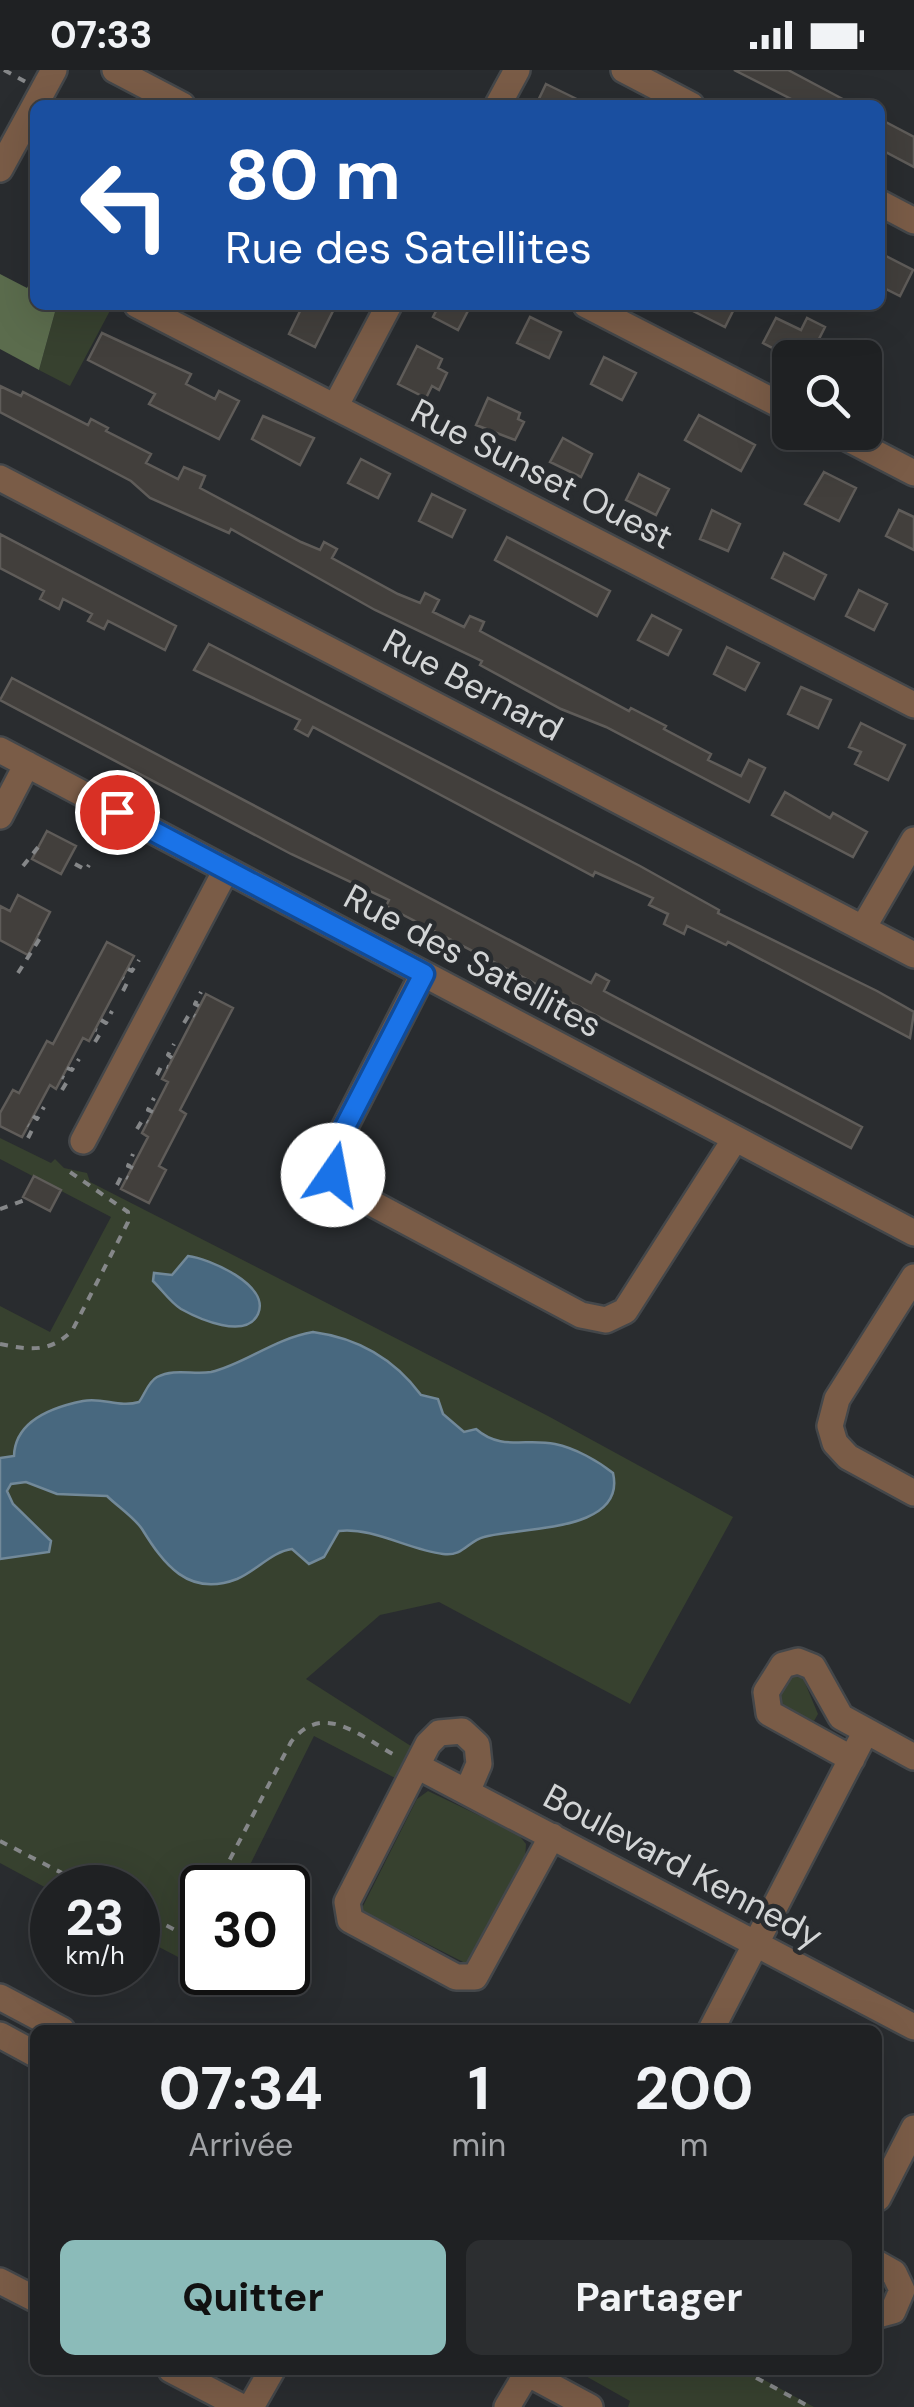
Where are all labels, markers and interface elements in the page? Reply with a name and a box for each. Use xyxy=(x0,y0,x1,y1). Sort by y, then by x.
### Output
text: 07:33 xyxy=(50,10,152,60)
text: 80 m xyxy=(225,130,401,221)
icon: left xyxy=(60,140,190,270)
text: Rue des Satellites xyxy=(225,218,592,277)
map controls xyxy=(772,340,882,450)
button: search xyxy=(772,340,882,450)
street label: Rue Sunset Ouest xyxy=(403,388,681,560)
street label: Rue Bernard xyxy=(375,618,571,752)
pin xyxy=(75,770,160,855)
icon: arrive xyxy=(90,785,145,840)
street label: Rue des Satellites xyxy=(336,874,610,1048)
position arrow xyxy=(281,1123,385,1227)
street label: Boulevard Kennedy xyxy=(535,1773,831,1959)
speed limit sign: 30 xyxy=(180,1865,310,1995)
text: 23 xyxy=(66,1885,125,1951)
text: km/h xyxy=(65,1939,125,1972)
text: 07:34 xyxy=(159,2049,323,2128)
text: 1 xyxy=(468,2049,490,2128)
text: 200 xyxy=(635,2049,753,2128)
text: Arrivée xyxy=(188,2124,293,2166)
text: min xyxy=(452,2124,506,2166)
text: m xyxy=(680,2124,708,2166)
button: Quitter xyxy=(60,2240,446,2355)
button: Partager xyxy=(466,2240,852,2355)

